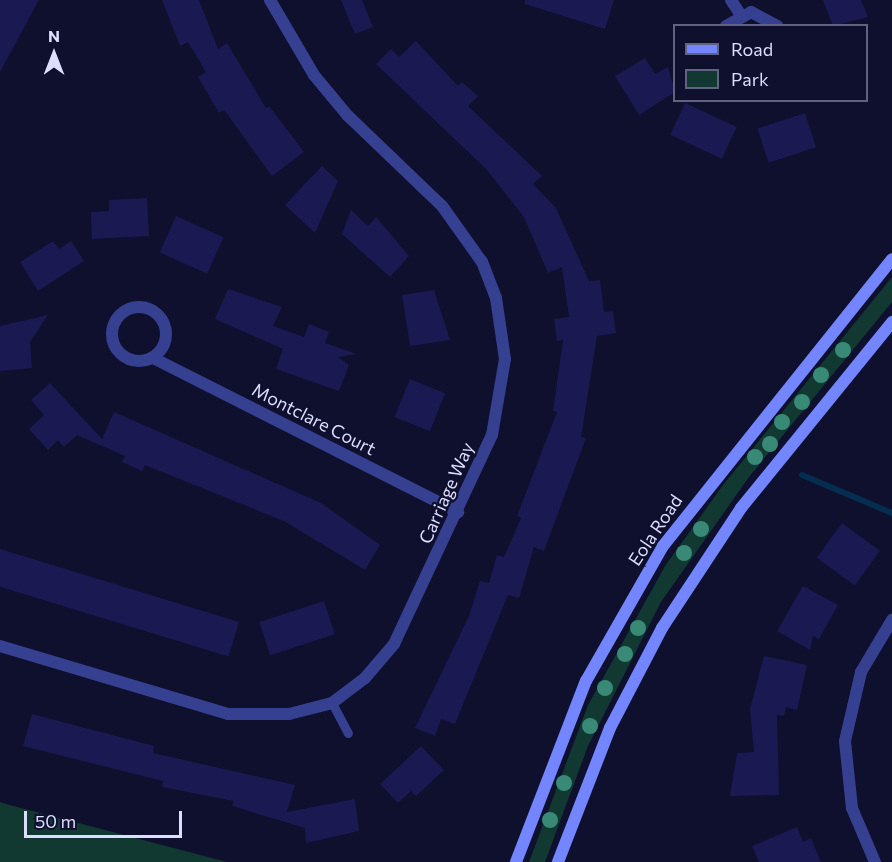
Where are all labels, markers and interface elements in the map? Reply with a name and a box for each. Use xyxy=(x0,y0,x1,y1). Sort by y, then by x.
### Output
north arrow xyxy=(24,24,84,84)
legend xyxy=(673,24,868,102)
text: N xyxy=(48,26,60,45)
text: Road xyxy=(731,38,773,60)
text: Park xyxy=(731,68,769,90)
street label: Montclare Court xyxy=(249,379,379,459)
street label: Carriage Way xyxy=(414,439,478,547)
street label: Eola Road xyxy=(623,490,687,570)
scale bar xyxy=(27,799,184,837)
text: 50 m xyxy=(35,810,76,832)

